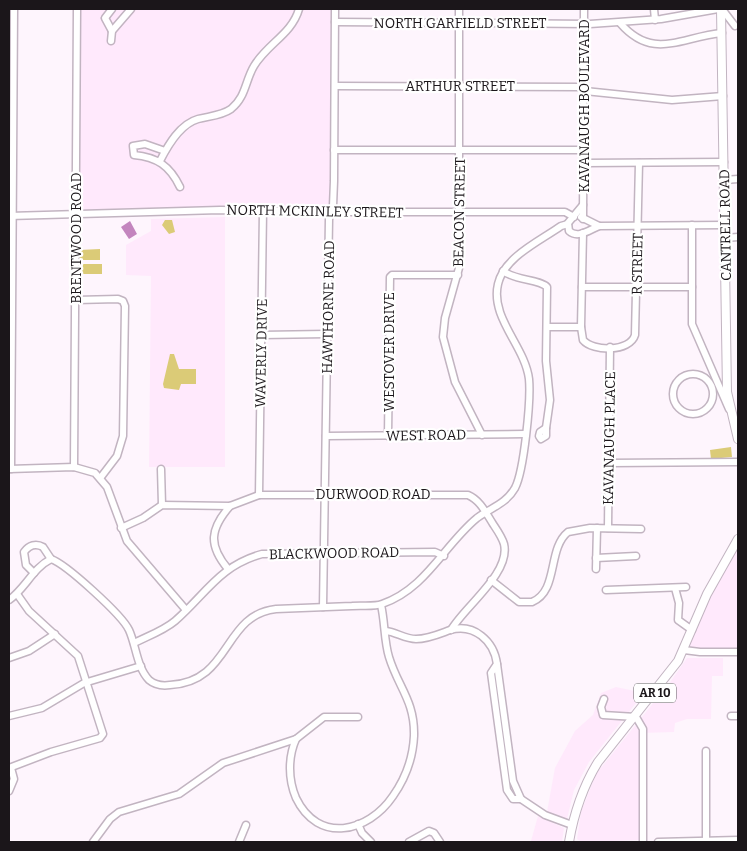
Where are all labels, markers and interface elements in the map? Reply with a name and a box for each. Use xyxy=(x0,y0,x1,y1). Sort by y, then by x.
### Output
street label: NORTH GARFIELD STREET xyxy=(374,15,546,32)
street label: KAVANAUGH BOULEVARD xyxy=(576,19,593,193)
street label: ARTHUR STREET xyxy=(405,78,515,95)
street label: BEACON STREET xyxy=(450,157,469,267)
street label: CANTRELL ROAD xyxy=(716,169,735,281)
street label: BRENTWOOD ROAD xyxy=(68,172,85,304)
street label: NORTH MCKINLEY STREET xyxy=(226,201,404,222)
street label: R STREET xyxy=(628,233,647,295)
street label: HAWTHORNE ROAD xyxy=(319,240,338,374)
street label: WESTOVER DRIVE xyxy=(381,292,398,412)
street label: WAVERLY DRIVE xyxy=(252,298,271,408)
street label: KAVANAUGH PLACE xyxy=(600,371,619,505)
street label: WEST ROAD xyxy=(386,426,466,445)
street label: DURWOOD ROAD xyxy=(316,486,430,503)
street label: BLACKWOOD ROAD xyxy=(269,544,399,563)
road number: AR 10 xyxy=(634,684,676,702)

